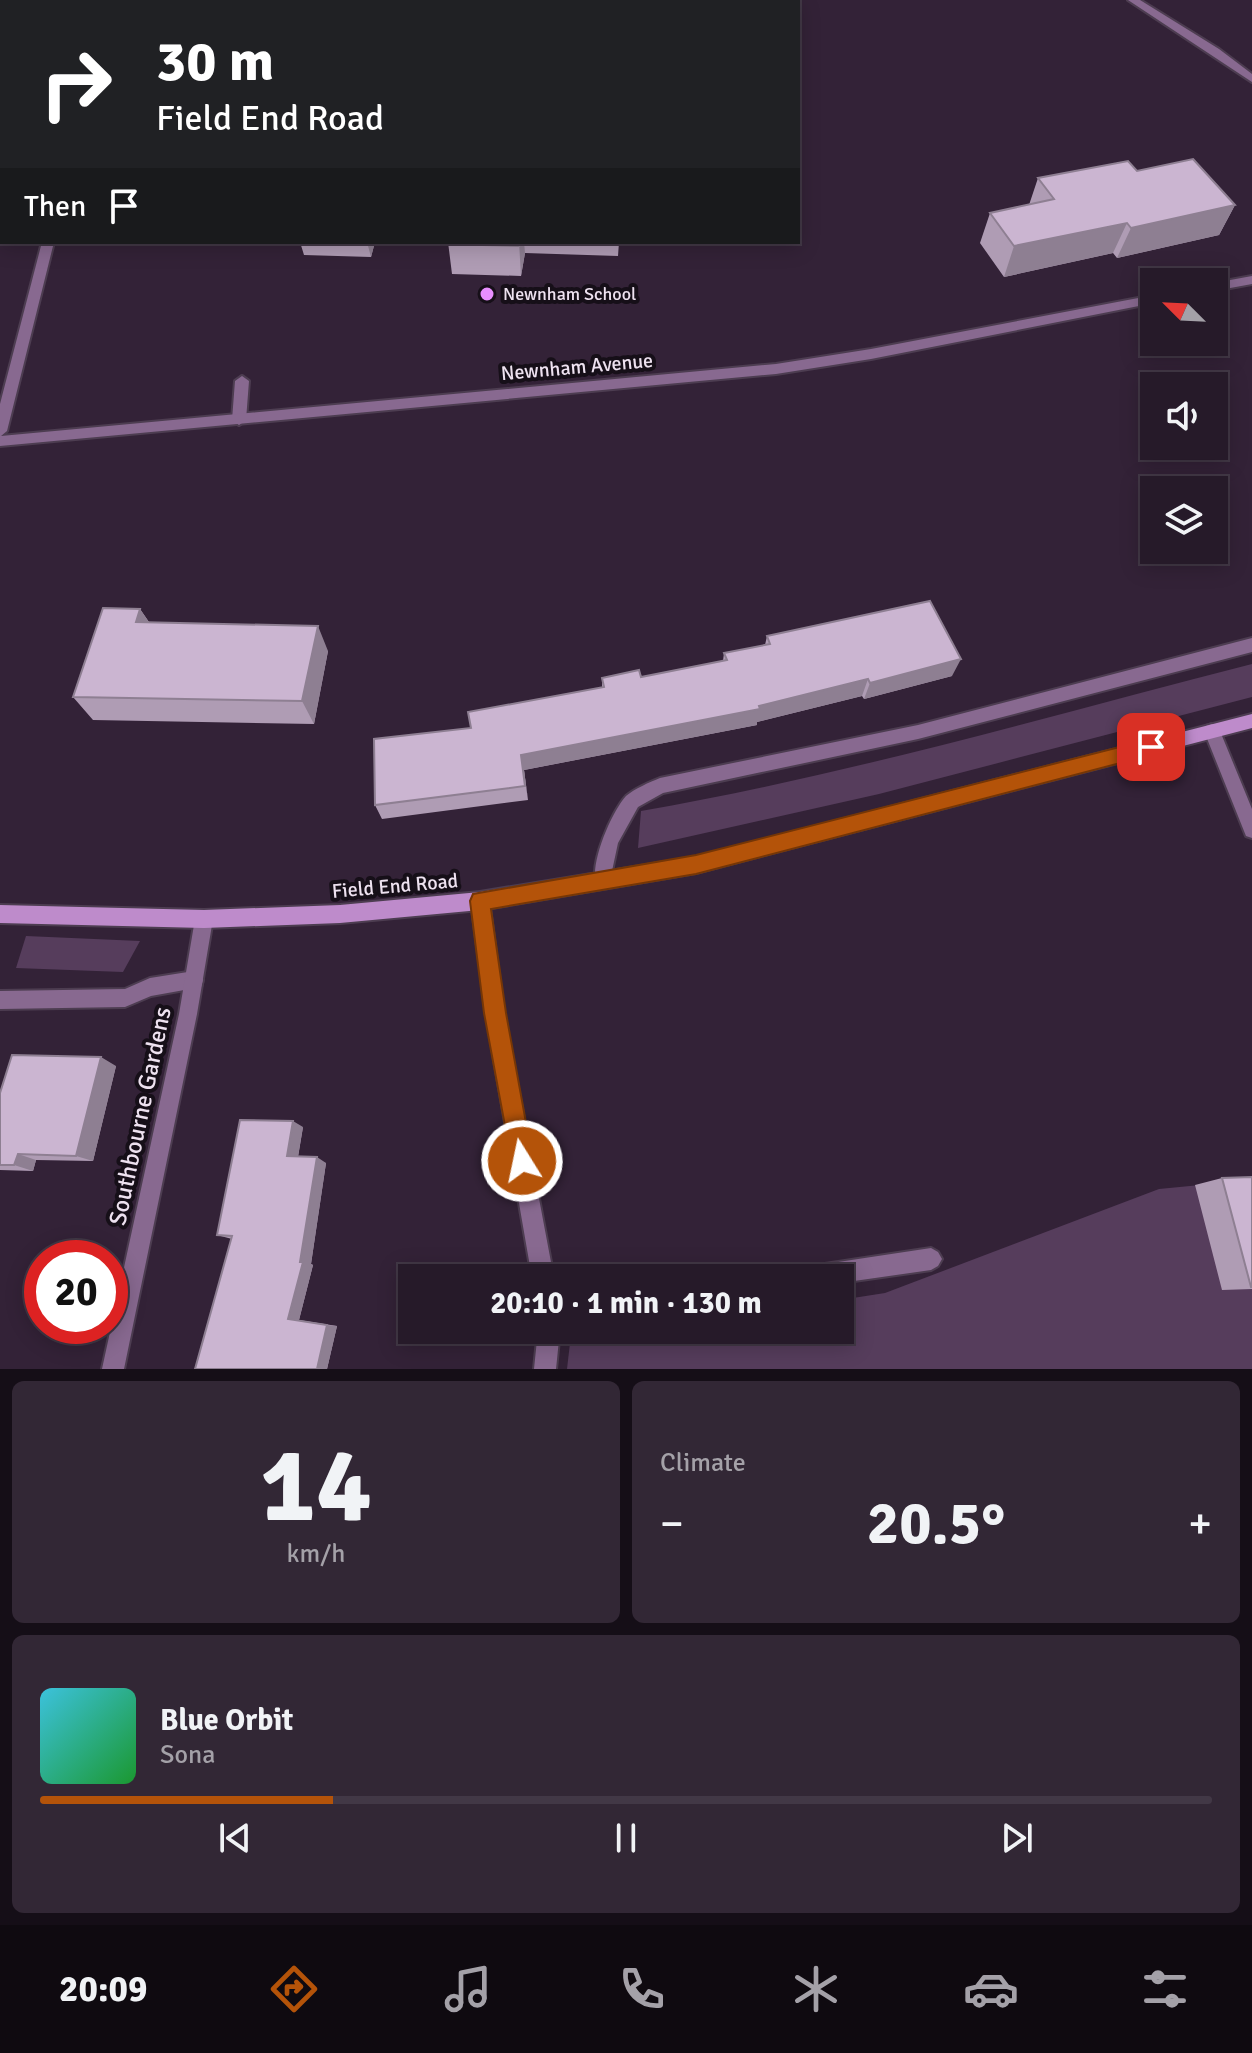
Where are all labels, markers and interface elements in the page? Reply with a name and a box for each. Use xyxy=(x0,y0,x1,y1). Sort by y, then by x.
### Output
text: 30 m xyxy=(156,27,274,96)
icon: right xyxy=(24,32,128,136)
text: Field End Road xyxy=(156,96,384,141)
icon: arrive xyxy=(102,184,146,228)
text: Then xyxy=(24,188,86,225)
north arrow xyxy=(1140,268,1228,356)
map controls xyxy=(1140,268,1228,564)
place label: Newnham School xyxy=(503,283,636,305)
marker: Newnham School xyxy=(478,285,496,303)
street label: Newnham Avenue xyxy=(500,348,654,386)
button: sound xyxy=(1140,372,1228,460)
button: layers xyxy=(1140,476,1228,564)
pin xyxy=(1117,713,1185,781)
icon: arrive xyxy=(1129,725,1173,769)
street label: Field End Road xyxy=(331,868,459,904)
street label: Southbourne Gardens xyxy=(102,1004,178,1228)
position arrow xyxy=(480,1119,564,1203)
speed limit sign: 20 xyxy=(24,1240,128,1344)
text: 20:10 · 1 min · 130 m xyxy=(490,1285,762,1322)
text: 14 xyxy=(260,1422,372,1550)
text: Climate xyxy=(660,1447,746,1479)
text: 20.5° xyxy=(867,1487,1005,1561)
text: − xyxy=(660,1497,684,1551)
text: + xyxy=(1188,1497,1212,1551)
text: km/h xyxy=(287,1538,345,1570)
text: Blue Orbit xyxy=(160,1702,293,1739)
text: Sona xyxy=(160,1739,215,1771)
icon: previous xyxy=(213,1816,257,1860)
icon: pause xyxy=(604,1816,648,1860)
icon: next xyxy=(995,1816,1039,1860)
icon: directions xyxy=(266,1961,322,2017)
icon: music xyxy=(440,1961,496,2017)
icon: phone xyxy=(614,1961,670,2017)
icon: climate xyxy=(788,1961,844,2017)
icon: car xyxy=(963,1961,1019,2017)
icon: filters xyxy=(1137,1961,1193,2017)
text: 20:09 xyxy=(59,1967,147,2012)

